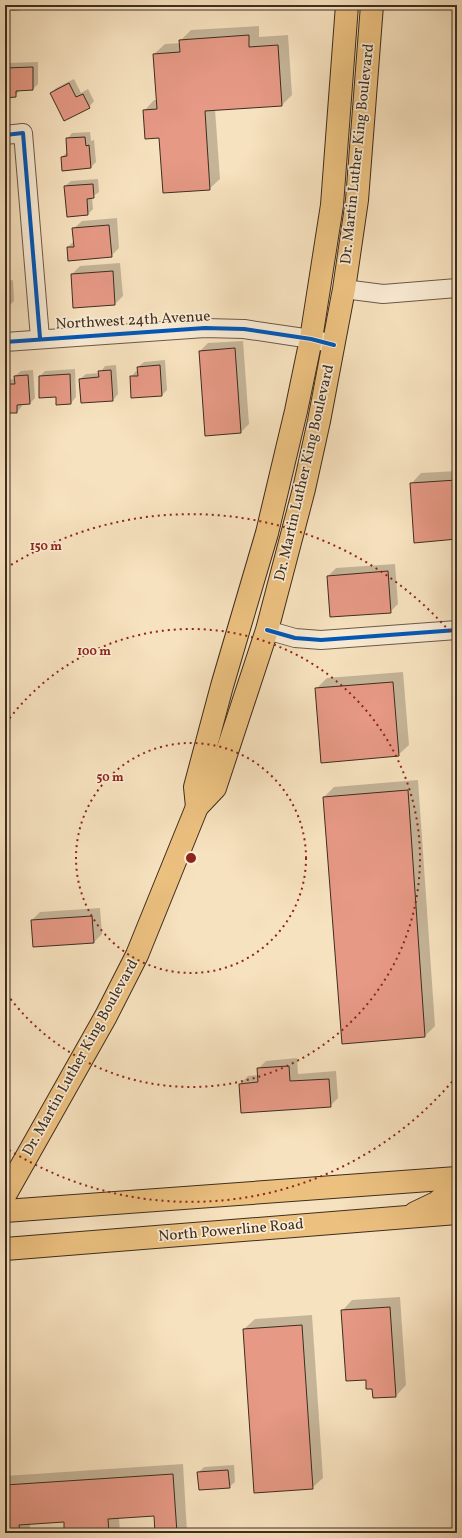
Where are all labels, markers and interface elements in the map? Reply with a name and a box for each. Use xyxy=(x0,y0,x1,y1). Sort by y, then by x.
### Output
street label: Dr. Martin Luther King Boulevard xyxy=(336,43,380,265)
street label: Northwest 24th Avenue xyxy=(55,306,211,336)
street label: Dr. Martin Luther King Boulevard xyxy=(270,363,340,583)
text: 150 m xyxy=(30,539,62,555)
text: 100 m xyxy=(77,644,111,660)
text: 50 m xyxy=(96,770,124,786)
centre of rings xyxy=(184,851,198,865)
street label: Dr. Martin Luther King Boulevard xyxy=(18,956,144,1160)
street label: North Powerline Road xyxy=(158,1214,304,1248)

